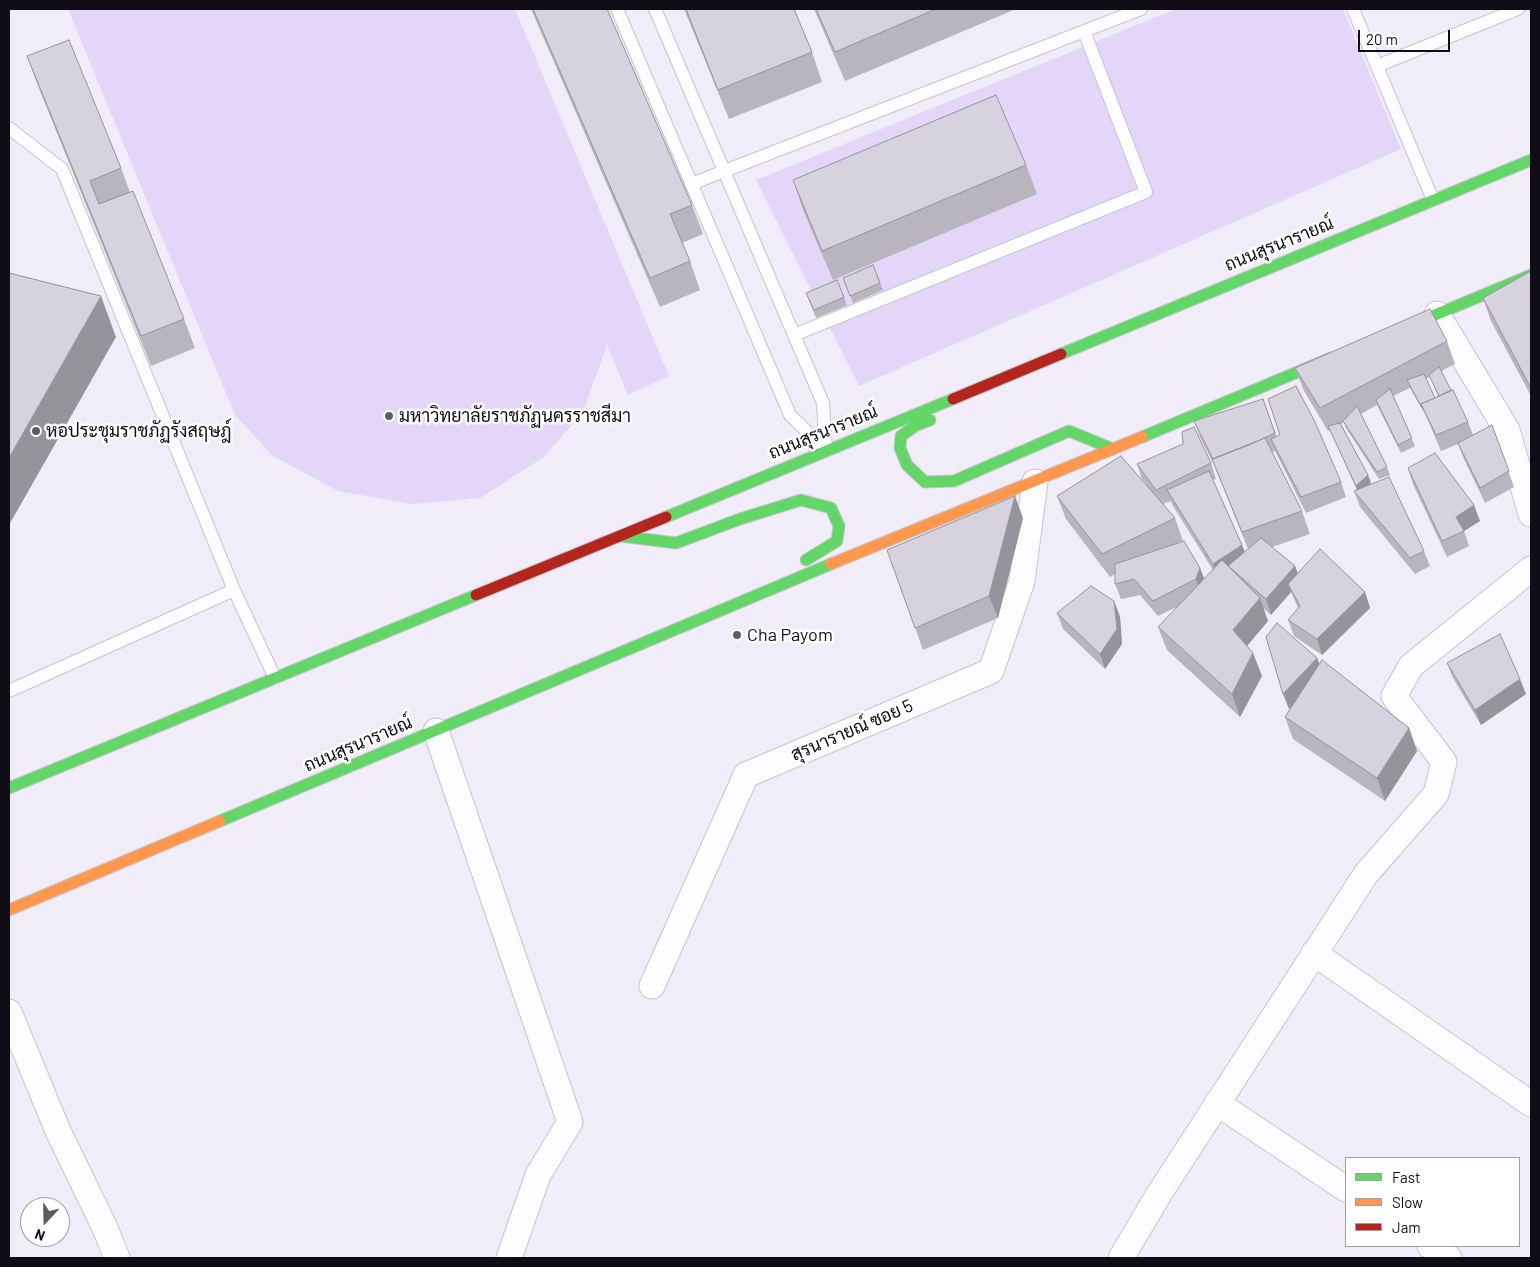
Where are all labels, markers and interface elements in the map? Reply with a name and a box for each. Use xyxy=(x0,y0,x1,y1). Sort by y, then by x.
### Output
scale bar xyxy=(1360,20,1452,52)
text: 20 m xyxy=(1366,30,1398,48)
street label: ถนนสุรนารายณ์ xyxy=(1221,212,1337,276)
street label: ถนนสุรนารายณ์ xyxy=(765,400,881,464)
place label: มหาวิทยาลัยราชภัฏนครราชสีมา xyxy=(399,405,631,427)
marker: มหาวิทยาลัยราชภัฏนครราชสีมา xyxy=(383,410,395,422)
place label: หอประชุมราชภัฏรังสฤษฎ์ xyxy=(46,420,232,442)
marker: หอประชุมราชภัฏรังสฤษฎ์ xyxy=(30,425,42,437)
place label: Cha Payom xyxy=(747,624,833,646)
marker: Cha Payom xyxy=(731,629,743,641)
street label: สุรนารายณ์ ซอย 5 xyxy=(788,695,916,765)
street label: ถนนสุรนารายณ์ xyxy=(301,712,415,776)
legend xyxy=(1345,1157,1520,1247)
text: Fast xyxy=(1392,1168,1420,1186)
text: Slow xyxy=(1392,1193,1423,1211)
north arrow xyxy=(20,1197,70,1247)
text: Jam xyxy=(1392,1218,1421,1236)
text: N xyxy=(32,1226,47,1245)

